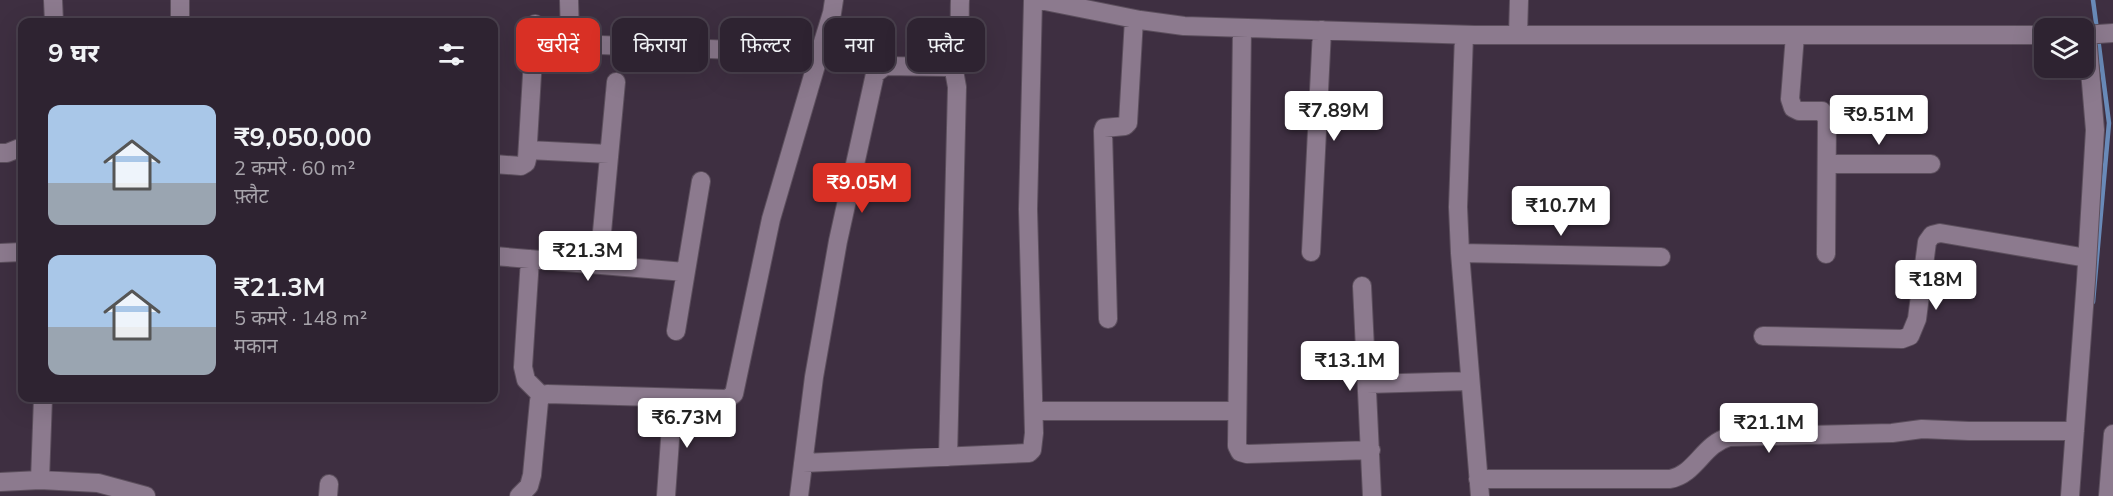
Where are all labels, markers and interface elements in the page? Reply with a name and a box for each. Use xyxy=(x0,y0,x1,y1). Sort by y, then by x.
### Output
chip: खरीदें xyxy=(516,18,600,72)
chip: किराया xyxy=(612,18,708,72)
chip: फ़िल्टर xyxy=(720,18,812,72)
chip: नया xyxy=(824,18,895,72)
chip: फ़्लैट xyxy=(907,18,985,72)
map controls xyxy=(2034,18,2094,78)
button: layers xyxy=(2034,18,2094,78)
text: 9 घर xyxy=(48,36,99,71)
icon: filters xyxy=(435,38,468,71)
pin: ₹7.89M xyxy=(1285,91,1383,142)
pin: ₹9.51M xyxy=(1830,95,1928,146)
text: ₹7.89M xyxy=(1299,97,1369,124)
text: ₹9.51M xyxy=(1844,101,1914,128)
text: ₹9,050,000 xyxy=(234,120,372,155)
icon: home xyxy=(96,129,168,201)
text: 2 कमरे · 60 m² xyxy=(234,155,355,182)
pin: ₹9.05M xyxy=(813,163,911,214)
text: ₹9.05M xyxy=(827,169,897,196)
text: फ़्लैट xyxy=(234,183,269,210)
pin: ₹10.7M xyxy=(1512,186,1610,237)
text: ₹10.7M xyxy=(1526,192,1596,219)
pin: ₹21.3M xyxy=(539,231,637,282)
text: ₹21.3M xyxy=(553,237,623,264)
pin: ₹18M xyxy=(1900,260,1972,311)
text: ₹18M xyxy=(1909,266,1963,293)
text: ₹21.3M xyxy=(234,270,325,305)
icon: home xyxy=(96,279,168,351)
text: 5 कमरे · 148 m² xyxy=(234,305,367,332)
text: मकान xyxy=(234,333,278,360)
pin: ₹13.1M xyxy=(1301,341,1399,392)
text: ₹13.1M xyxy=(1315,347,1385,374)
pin: ₹6.73M xyxy=(638,398,736,449)
pin: ₹21.1M xyxy=(1720,403,1818,454)
text: ₹6.73M xyxy=(652,404,722,431)
text: ₹21.1M xyxy=(1734,409,1804,436)

